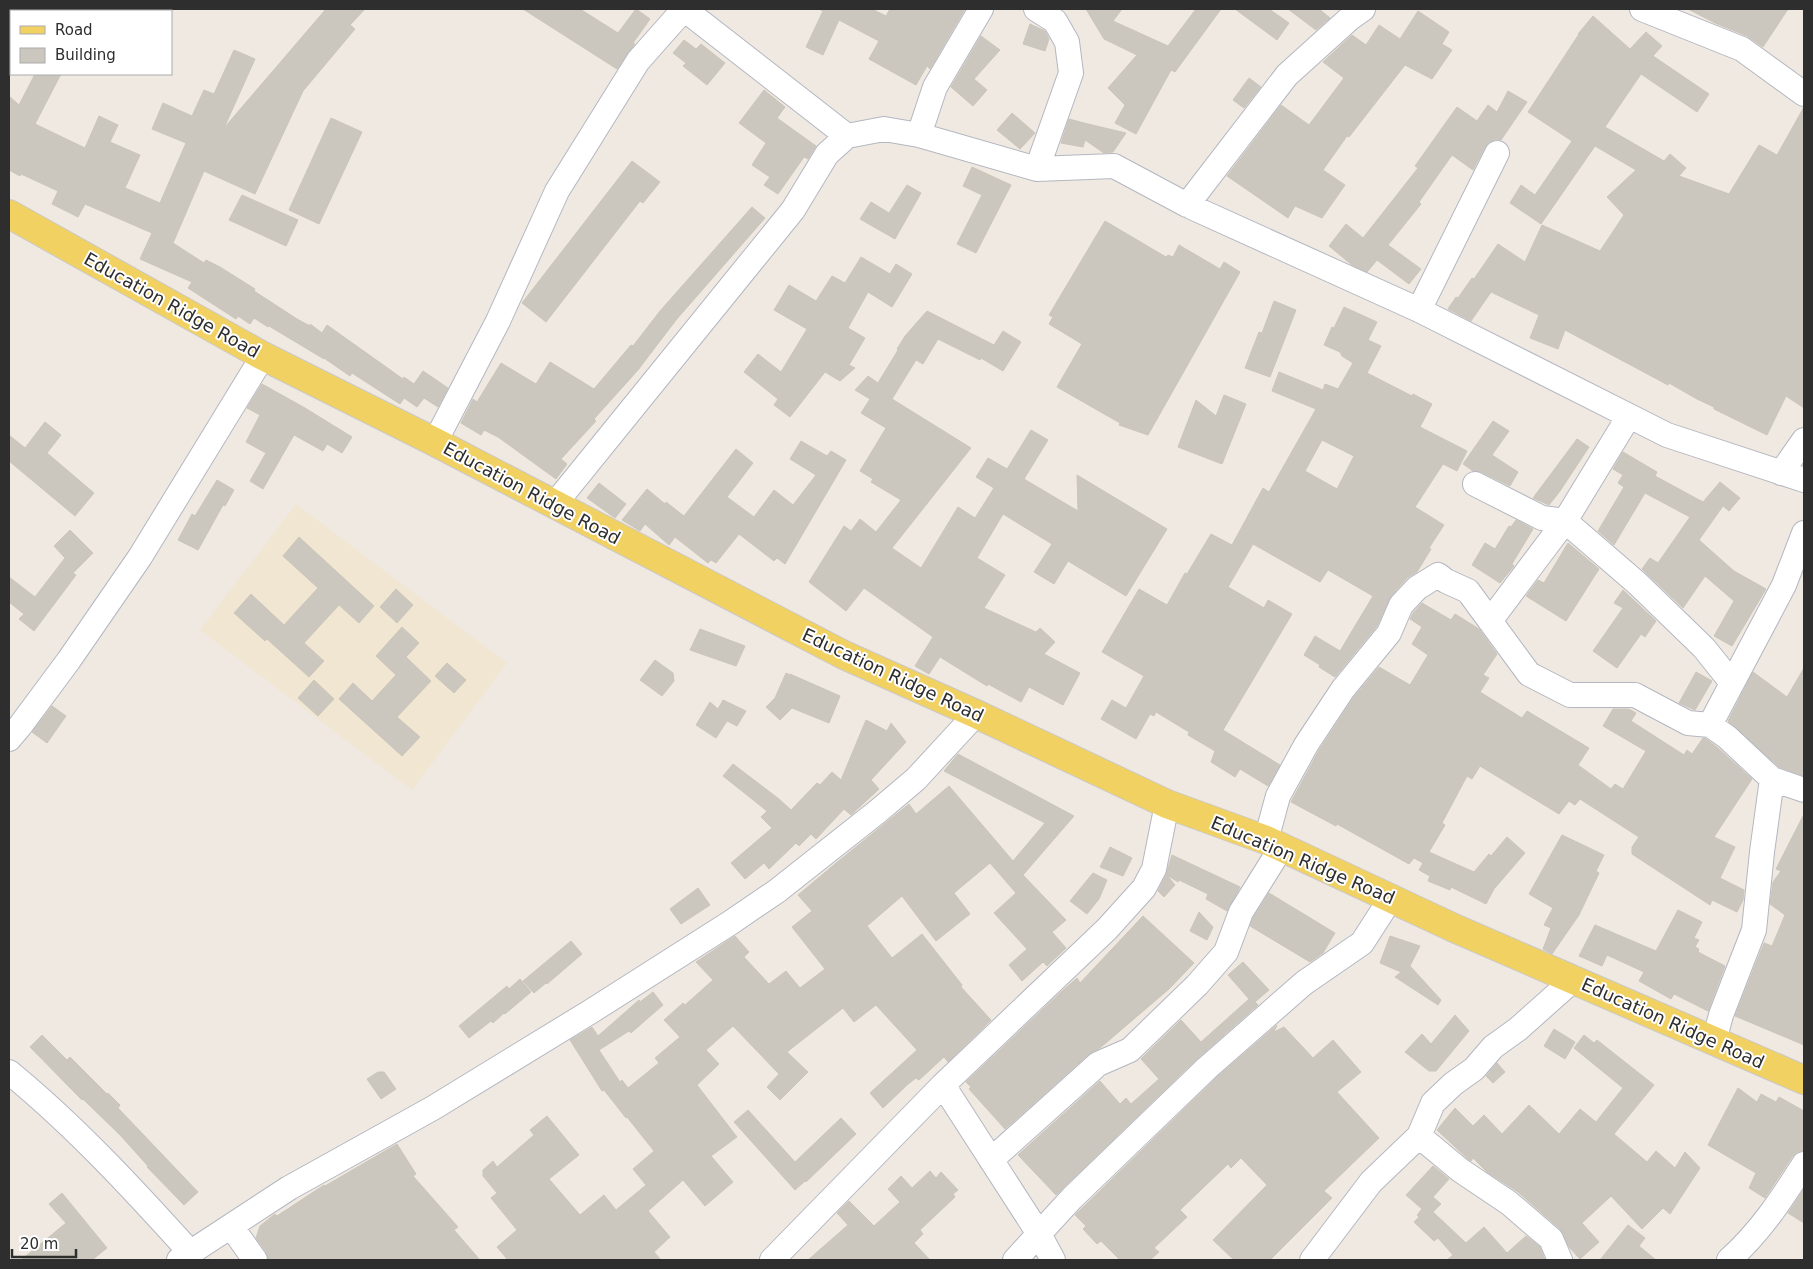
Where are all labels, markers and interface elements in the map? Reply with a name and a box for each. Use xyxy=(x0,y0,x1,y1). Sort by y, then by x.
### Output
legend xyxy=(10,10,172,75)
text: Road xyxy=(55,21,93,39)
text: Building xyxy=(55,46,116,64)
street label: Education Ridge Road xyxy=(80,248,264,362)
street label: Education Ridge Road xyxy=(440,437,624,549)
street label: Education Ridge Road xyxy=(799,624,987,726)
street label: Education Ridge Road xyxy=(1208,812,1398,908)
street label: Education Ridge Road xyxy=(1578,973,1768,1073)
scale bar xyxy=(12,1226,76,1258)
text: 20 m xyxy=(20,1235,58,1253)

